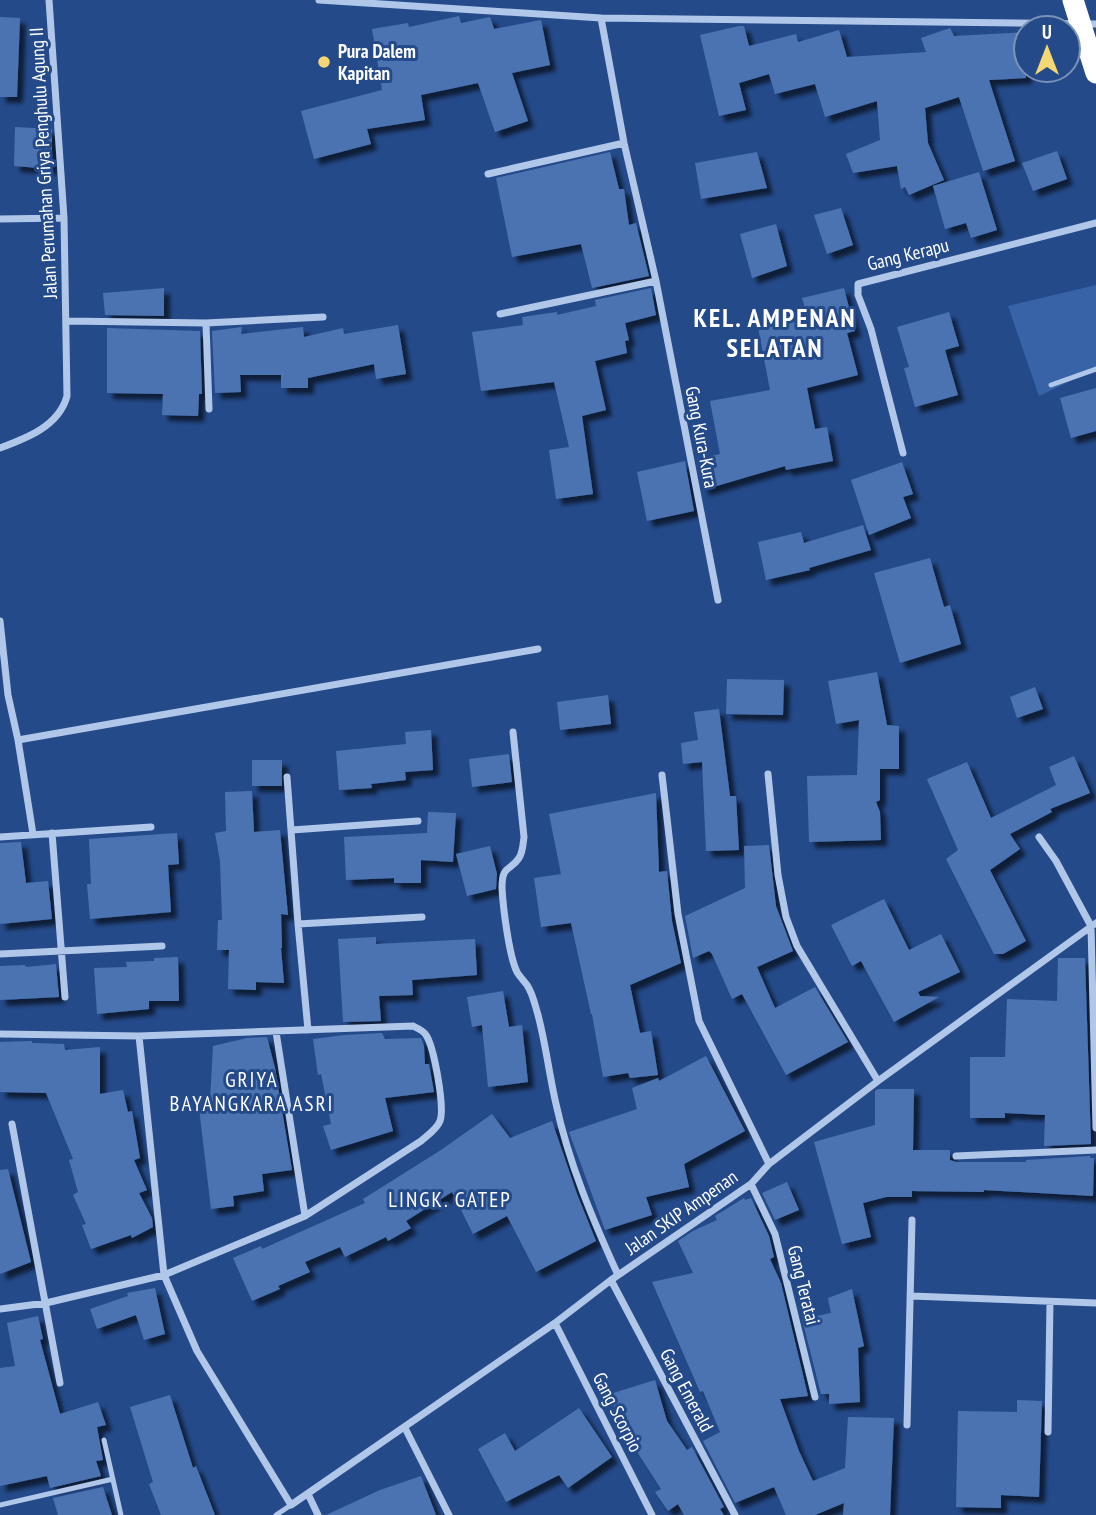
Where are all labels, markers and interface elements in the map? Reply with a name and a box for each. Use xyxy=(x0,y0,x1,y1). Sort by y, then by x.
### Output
north arrow xyxy=(1012,14,1082,84)
text: U xyxy=(1042,20,1052,44)
street label: Jalan Perumahan Griya Penghulu Agung II xyxy=(24,27,62,300)
place label: Pura Dalem Kapitan xyxy=(338,39,416,85)
marker: Pura Dalem Kapitan xyxy=(316,54,332,70)
street label: Gang Kerapu xyxy=(865,232,951,276)
district label: KEL. AMPENAN SELATAN xyxy=(693,301,857,364)
street label: Gang Kura-Kura xyxy=(680,384,724,490)
district label: GRIYA BAYANGKARA ASRI xyxy=(170,1066,334,1117)
street label: Jalan SKIP Ampenan xyxy=(619,1164,742,1260)
district label: LINGK. GATEP xyxy=(388,1186,512,1213)
street label: Gang Teratai xyxy=(783,1243,825,1327)
street label: Gang Emerald xyxy=(655,1344,719,1436)
street label: Gang Scorpio xyxy=(588,1368,648,1456)

